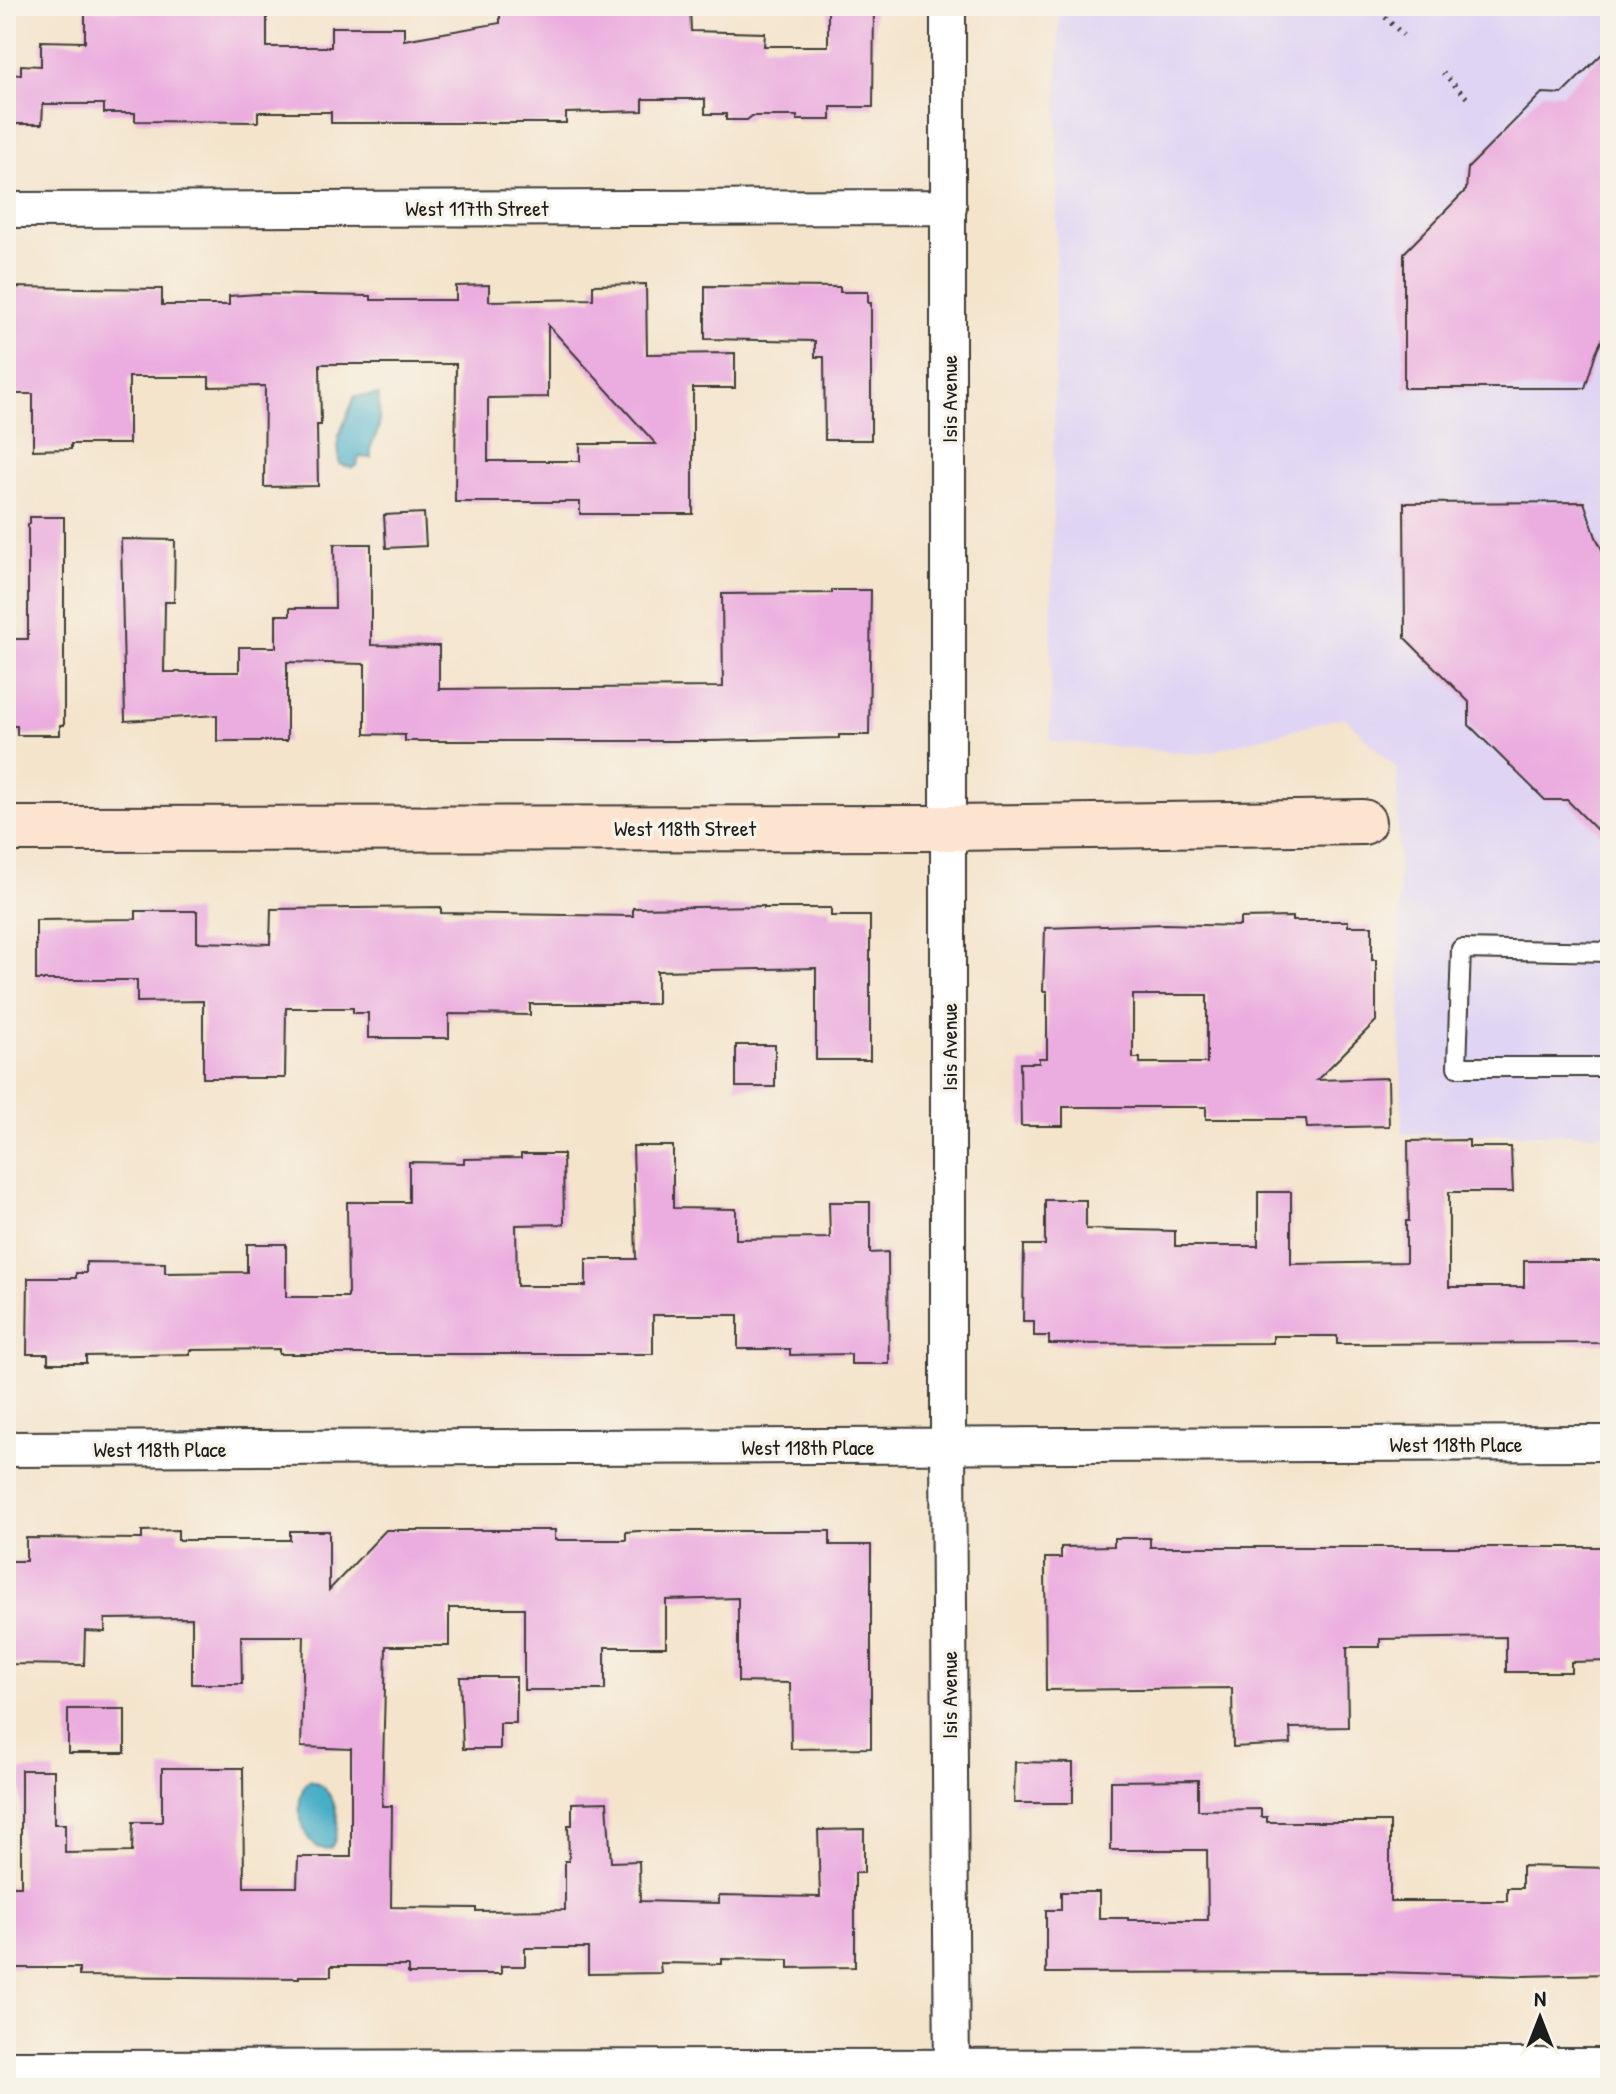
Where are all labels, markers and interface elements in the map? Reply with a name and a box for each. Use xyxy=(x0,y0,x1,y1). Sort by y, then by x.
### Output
street label: West 117th Street xyxy=(405,193,549,223)
street label: Isis Avenue xyxy=(934,355,964,443)
street label: West 118th Street xyxy=(614,813,756,843)
street label: Isis Avenue xyxy=(934,1003,964,1091)
street label: West 118th Place xyxy=(1389,1429,1523,1459)
street label: West 118th Place xyxy=(741,1432,875,1462)
street label: West 118th Place xyxy=(93,1434,227,1464)
street label: Isis Avenue xyxy=(934,1651,964,1739)
north arrow xyxy=(1500,1978,1580,2058)
text: N xyxy=(1534,1983,1546,2013)

